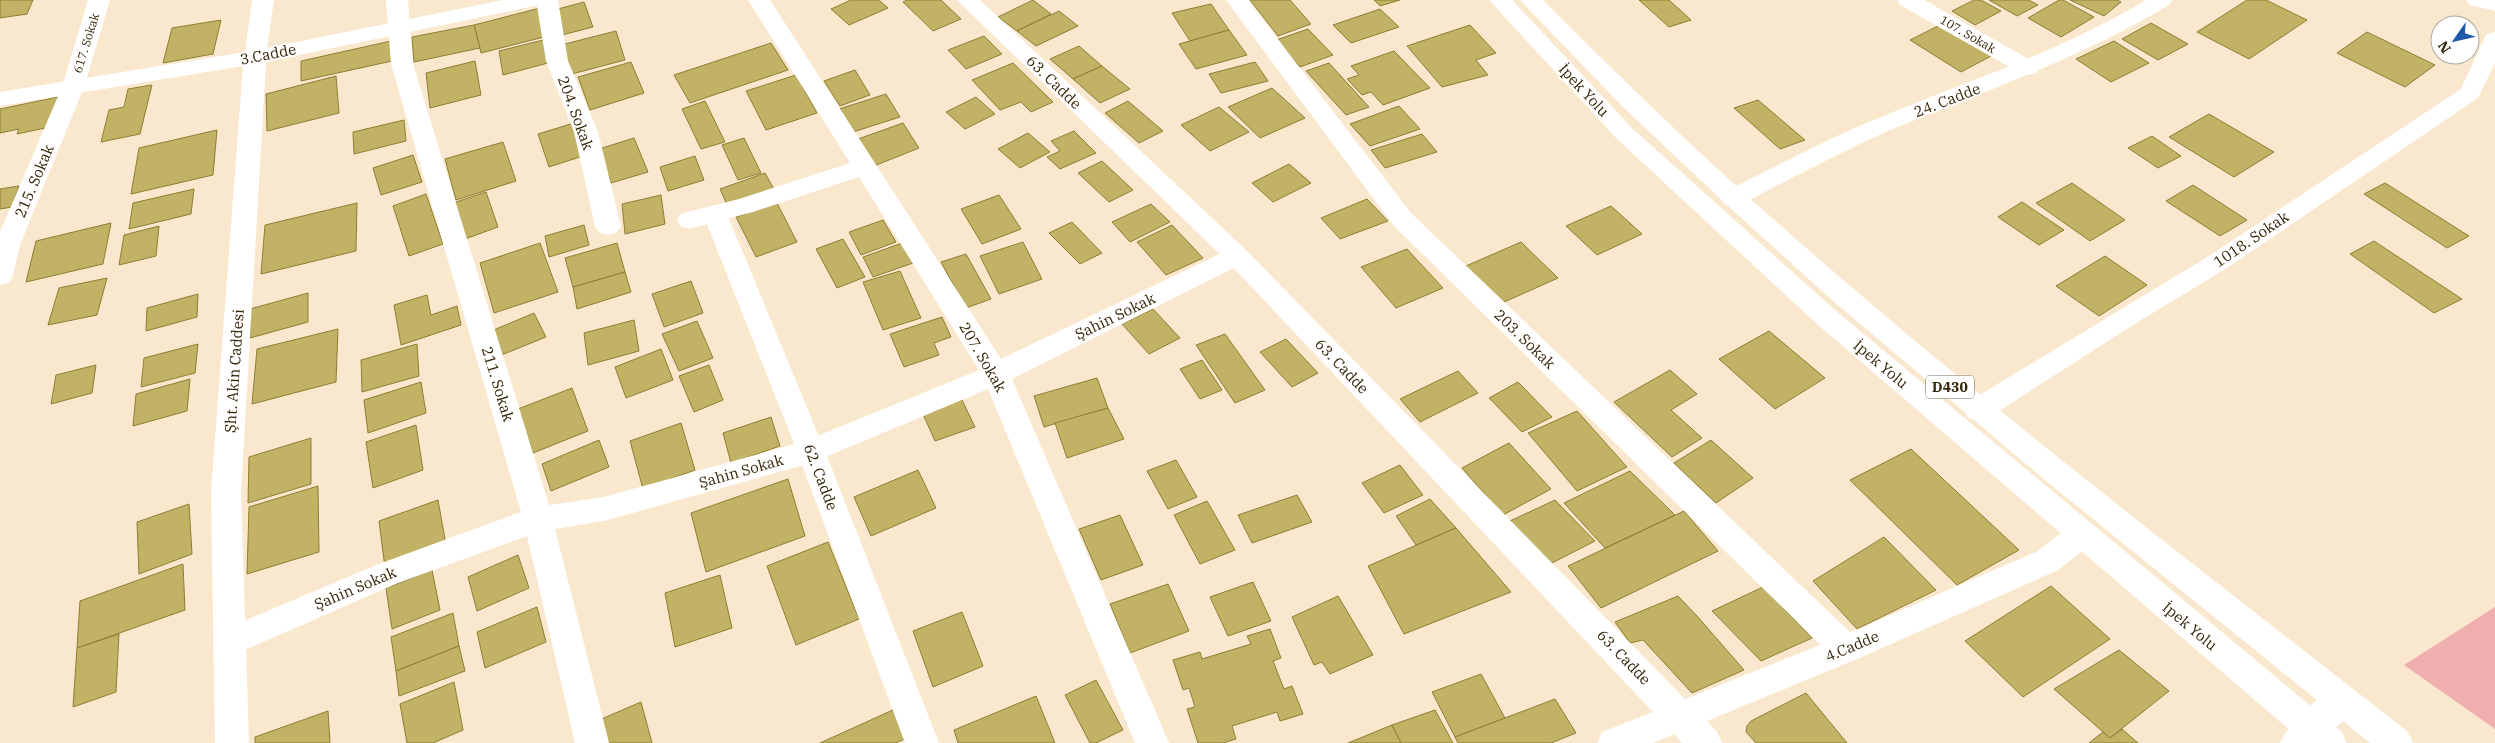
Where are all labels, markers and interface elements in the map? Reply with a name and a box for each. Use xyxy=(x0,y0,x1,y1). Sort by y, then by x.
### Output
street label: 617. Sokak xyxy=(70,11,102,75)
street label: 107. Sokak xyxy=(1937,12,1999,56)
north arrow xyxy=(2430,15,2480,65)
text: N xyxy=(2434,38,2455,57)
street label: 3.Cadde xyxy=(238,39,298,69)
street label: 63. Cadde xyxy=(1022,51,1086,113)
street label: İpek Yolu xyxy=(1555,60,1613,120)
street label: 204. Sokak xyxy=(554,73,598,153)
street label: 24. Cadde xyxy=(1911,79,1983,121)
street label: 215. Sokak xyxy=(10,141,58,220)
street label: 1018. Sokak xyxy=(2210,207,2292,271)
street label: Şahin Sokak xyxy=(1072,288,1159,344)
street label: 203. Sokak xyxy=(1491,305,1560,373)
street label: Şht. Akin Caddesi xyxy=(220,308,248,433)
street label: 207. Sokak xyxy=(955,319,1011,396)
street label: 63. Cadde xyxy=(1311,334,1373,398)
street label: İpek Yolu xyxy=(1850,336,1912,392)
street label: 211. Sokak xyxy=(478,344,518,424)
road number: D430 xyxy=(1926,376,1974,398)
street label: 62. Cadde xyxy=(800,441,842,513)
street label: Şahin Sokak xyxy=(696,450,786,492)
street label: Şahin Sokak xyxy=(311,562,399,614)
street label: İpek Yolu xyxy=(2159,598,2221,654)
street label: 63. Cadde xyxy=(1593,625,1655,689)
street label: 4.Cadde xyxy=(1822,626,1882,666)

